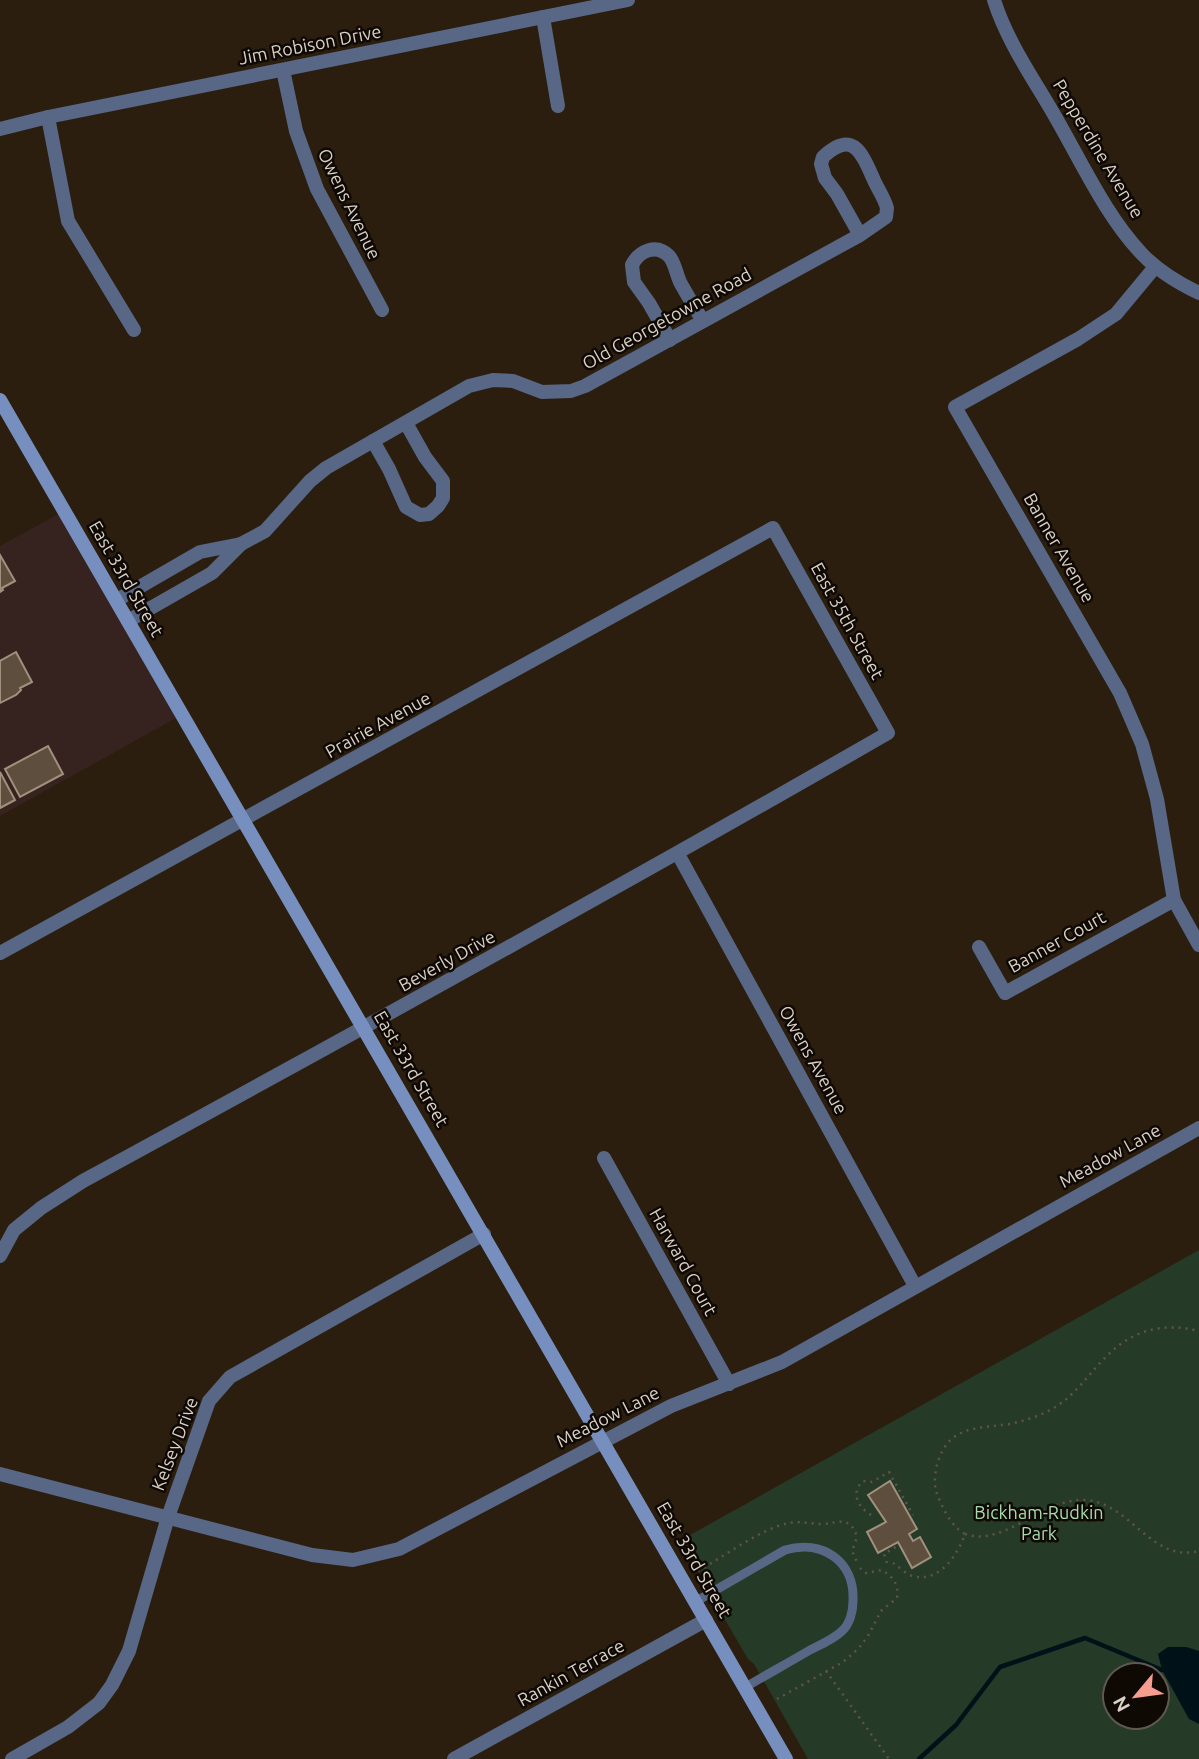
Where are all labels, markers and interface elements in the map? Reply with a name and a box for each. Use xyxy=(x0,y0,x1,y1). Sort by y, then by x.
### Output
street label: Jim Robison Drive xyxy=(237,20,383,68)
street label: Pepperdine Avenue xyxy=(1050,76,1148,221)
street label: Owens Avenue xyxy=(314,145,385,262)
street label: Old Georgetowne Road xyxy=(579,263,755,373)
street label: Banner Avenue xyxy=(1021,489,1099,606)
street label: East 33rd Street xyxy=(86,517,168,640)
street label: East 35th Street xyxy=(808,559,888,682)
street label: Prairie Avenue xyxy=(321,687,434,761)
street label: Banner Court xyxy=(1005,906,1109,976)
street label: Beverly Drive xyxy=(395,925,498,995)
street label: Owens Avenue xyxy=(776,1002,852,1117)
street label: East 33rd Street xyxy=(371,1007,453,1130)
street label: Meadow Lane xyxy=(1055,1119,1164,1191)
street label: Harward Court xyxy=(646,1204,722,1319)
street label: Meadow Lane xyxy=(553,1382,662,1451)
street label: Kelsey Drive xyxy=(147,1394,201,1493)
street label: East 33rd Street xyxy=(654,1498,736,1621)
park label: Bickham-Rudkin Park xyxy=(974,1502,1104,1543)
street label: Rankin Terrace xyxy=(514,1635,627,1710)
north arrow xyxy=(1101,1661,1171,1731)
text: N xyxy=(1108,1693,1134,1716)

